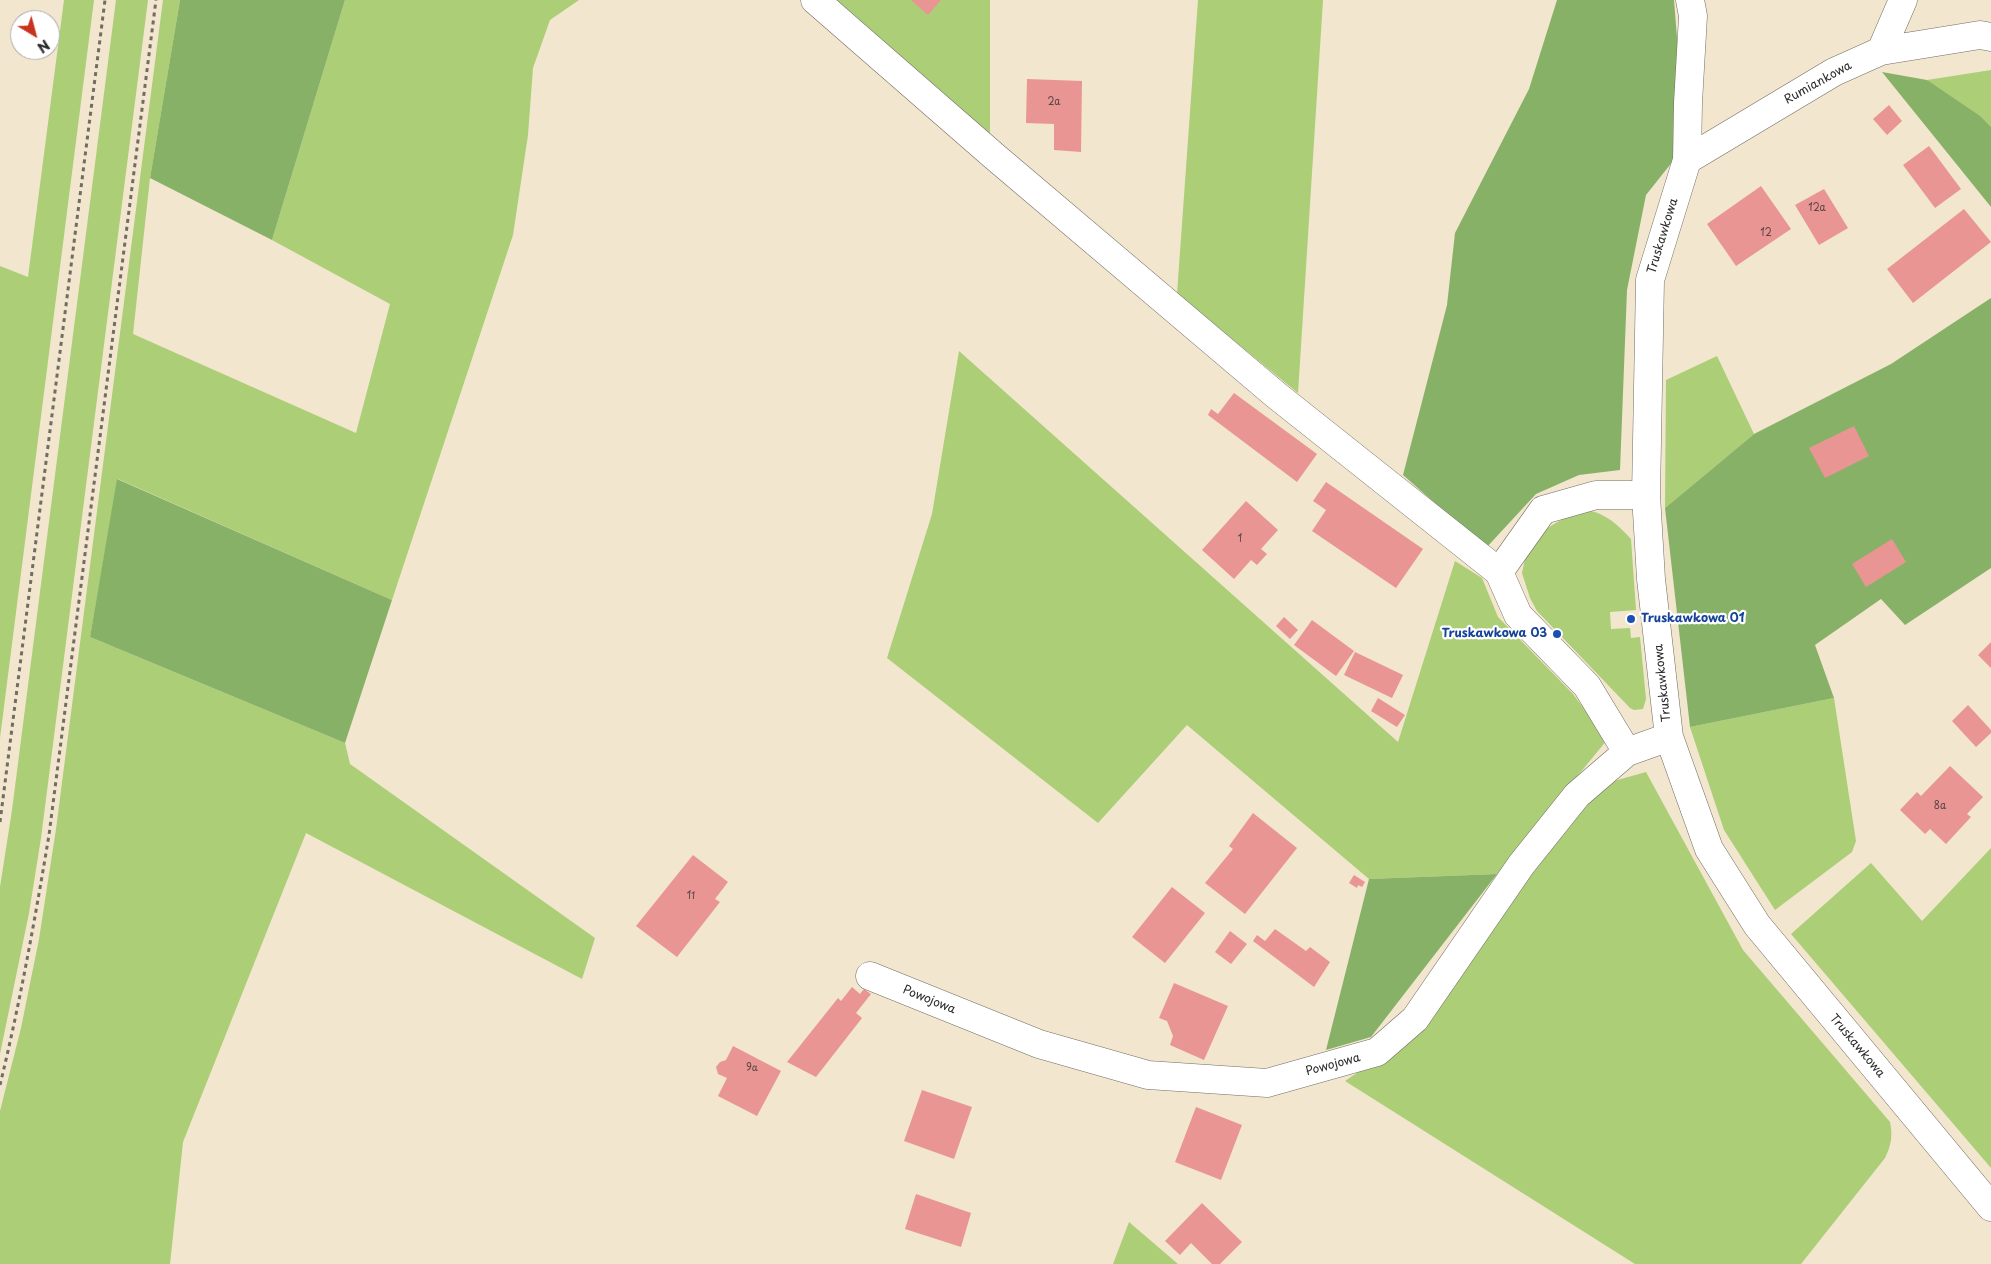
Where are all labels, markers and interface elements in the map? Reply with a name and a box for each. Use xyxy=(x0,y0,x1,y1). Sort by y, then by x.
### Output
north arrow xyxy=(10,10,60,60)
text: N xyxy=(33,35,54,58)
street label: Rumiankowa xyxy=(1782,59,1854,107)
house number: 2a xyxy=(1047,96,1061,108)
street label: Truskawkowa xyxy=(1645,196,1681,276)
house number: 12a xyxy=(1808,202,1826,214)
house number: 12 xyxy=(1760,227,1772,239)
house number: 1 xyxy=(1238,533,1242,545)
place label: Truskawkowa 01 xyxy=(1641,612,1744,626)
marker: Truskawkowa 01 xyxy=(1625,613,1637,625)
place label: Truskawkowa 03 xyxy=(1442,627,1547,641)
marker: Truskawkowa 03 xyxy=(1551,628,1563,640)
street label: Truskawkowa xyxy=(1652,643,1674,723)
house number: 8a xyxy=(1934,800,1946,812)
house number: 11 xyxy=(687,890,695,902)
street label: Powojowa xyxy=(900,983,958,1017)
street label: Truskawkowa xyxy=(1826,1011,1888,1081)
street label: Powojowa xyxy=(1304,1051,1362,1079)
house number: 9a xyxy=(746,1062,758,1074)

